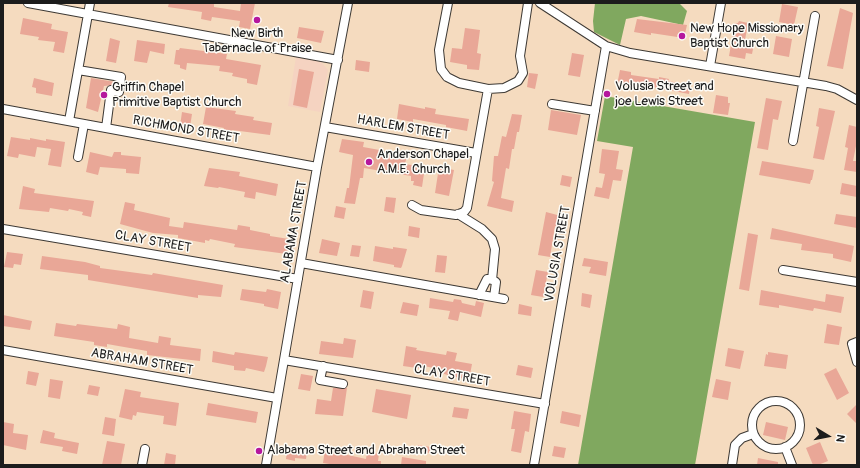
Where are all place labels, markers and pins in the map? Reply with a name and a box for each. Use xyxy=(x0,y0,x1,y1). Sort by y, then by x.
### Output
marker: New Birth Tabernacle of Praise xyxy=(252,15,262,25)
place label: New Hope Missionary Baptist Church xyxy=(690,21,804,52)
place label: New Birth Tabernacle of Praise xyxy=(202,26,312,57)
marker: New Hope Missionary Baptist Church xyxy=(677,31,687,41)
place label: Volusia Street and joe Lewis Street xyxy=(615,79,714,110)
place label: Griffin Chapel Primitive Baptist Church xyxy=(112,80,241,111)
marker: Volusia Street and joe Lewis Street xyxy=(602,89,612,99)
marker: Griffin Chapel Primitive Baptist Church xyxy=(99,90,109,100)
place label: Anderson Chapel A.M.E. Church xyxy=(377,147,469,178)
marker: Anderson Chapel A.M.E. Church xyxy=(364,157,374,167)
place label: Alabama Street and Abraham Street xyxy=(267,443,465,459)
marker: Alabama Street and Abraham Street xyxy=(254,446,264,456)

